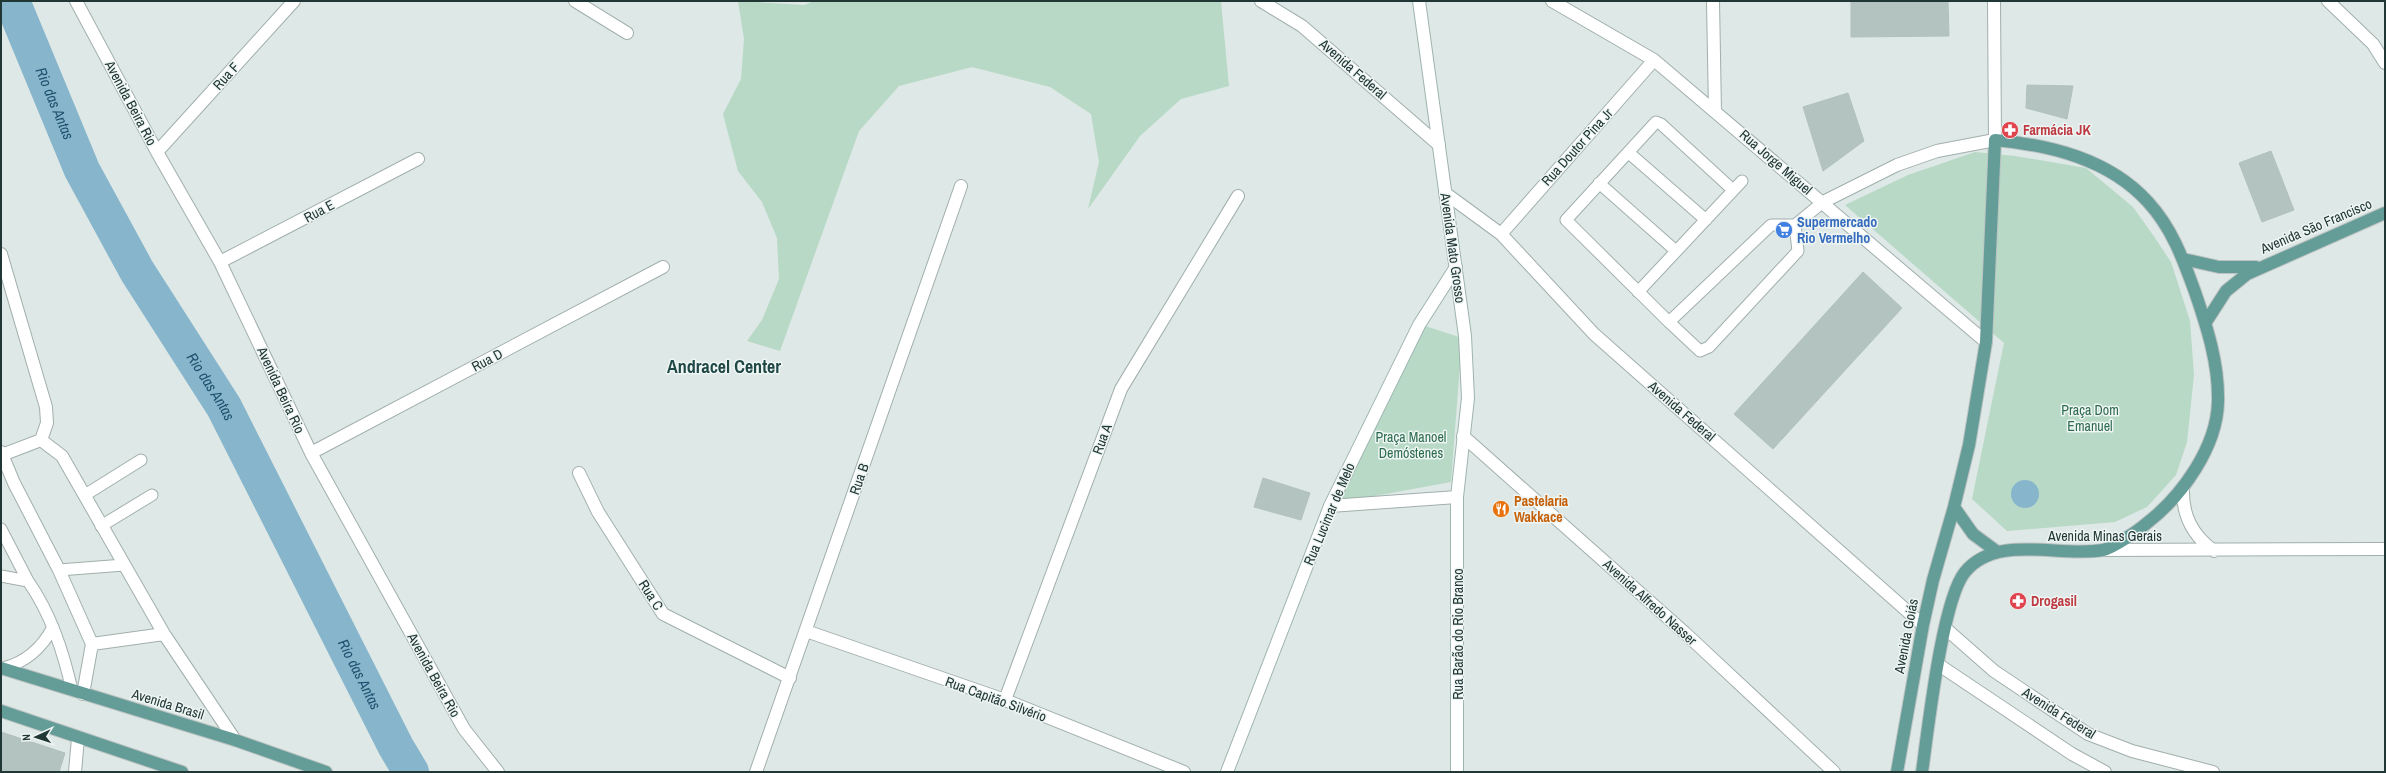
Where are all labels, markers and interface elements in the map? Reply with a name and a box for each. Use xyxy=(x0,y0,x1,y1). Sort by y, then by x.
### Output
street label: Avenida Federal xyxy=(1315,34,1390,103)
street label: Avenida Beira Rio xyxy=(101,57,161,149)
street label: Rua F xyxy=(209,58,243,94)
water label: Rio das Antas xyxy=(31,64,79,143)
street label: Rua Doutor Pina Jr xyxy=(1537,104,1617,190)
pharmacy icon: Farmácia JK xyxy=(2000,120,2020,140)
place label: Farmácia JK xyxy=(2023,121,2091,139)
street label: Rua Jorge Miguel xyxy=(1736,125,1816,199)
street label: Avenida Mato Grosso xyxy=(1436,191,1470,304)
street label: Avenida São Francisco xyxy=(2257,194,2374,258)
street label: Rua E xyxy=(301,196,337,226)
place label: Supermercado Rio Vermelho xyxy=(1797,213,1877,247)
supermarket icon: Supermercado Rio Vermelho xyxy=(1774,220,1794,240)
street label: Avenida Beira Rio xyxy=(253,343,309,436)
street label: Rua D xyxy=(468,344,506,376)
water label: Rio das Antas xyxy=(182,348,240,424)
district label: Andracel Center xyxy=(667,354,781,379)
street label: Avenida Federal xyxy=(1644,376,1719,445)
park label: Praça Dom Emanuel xyxy=(2061,401,2119,435)
street label: Rua A xyxy=(1088,421,1116,457)
park label: Praça Manoel Demóstenes xyxy=(1376,428,1446,462)
street label: Rua Lucimar de Melo xyxy=(1299,460,1359,568)
street label: Rua B xyxy=(845,461,873,497)
place label: Pastelaria Wakkace xyxy=(1514,492,1569,526)
restaurant icon: Pastelaria Wakkace xyxy=(1491,499,1511,519)
street label: Avenida Minas Gerais xyxy=(2047,527,2162,545)
street label: Avenida Alfredo Nasser xyxy=(1598,554,1701,649)
street label: Rua Barão do Rio Branco xyxy=(1449,568,1467,700)
street label: Rua C xyxy=(635,576,667,614)
pharmacy icon: Drogasil xyxy=(2008,591,2028,611)
place label: Drogasil xyxy=(2031,592,2077,610)
street label: Avenida Goiás xyxy=(1890,597,1922,676)
street label: Avenida Beira Rio xyxy=(403,629,465,720)
water label: Rio das Antas xyxy=(333,635,386,713)
street label: Rua Capitão Silvério xyxy=(943,672,1049,726)
street label: Avenida Federal xyxy=(2018,683,2099,743)
street label: Avenida Brasil xyxy=(129,684,206,723)
north arrow xyxy=(16,717,56,757)
text: N xyxy=(19,734,33,741)

